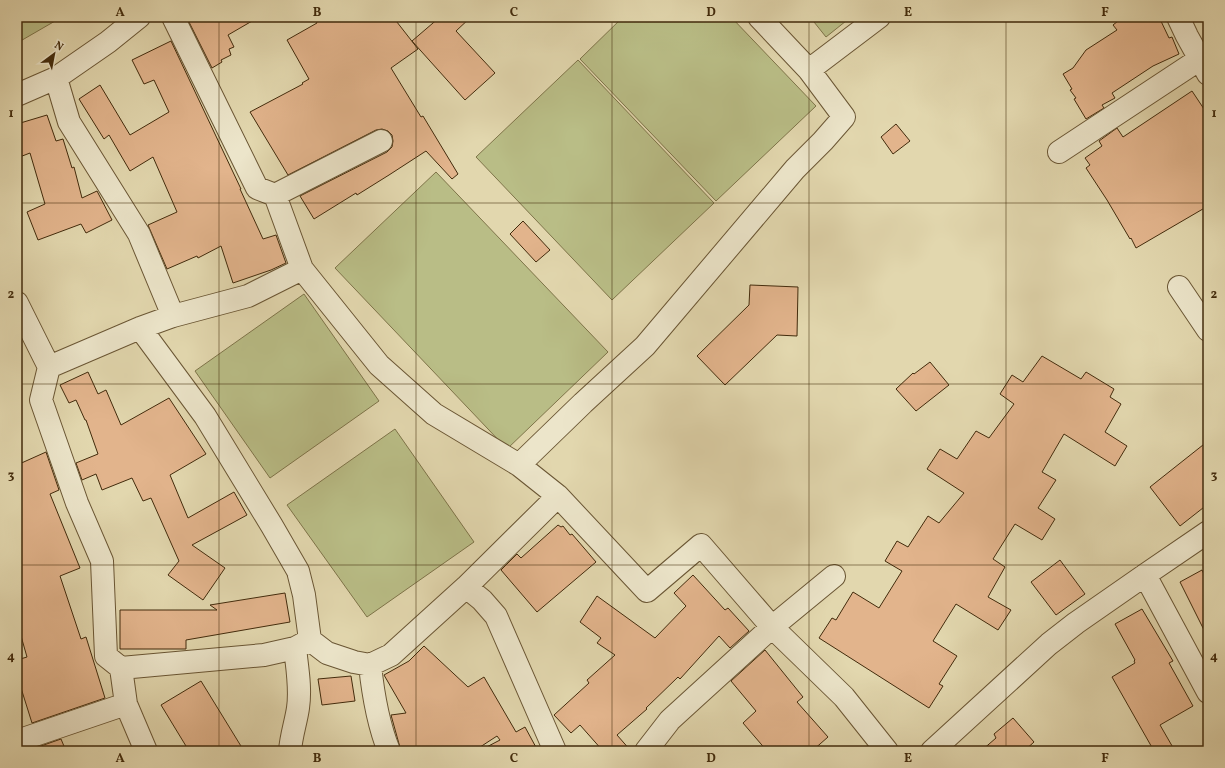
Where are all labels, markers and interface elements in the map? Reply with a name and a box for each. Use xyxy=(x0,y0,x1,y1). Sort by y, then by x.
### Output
text: A xyxy=(115,4,125,22)
text: B xyxy=(313,4,322,22)
text: C xyxy=(510,4,518,22)
text: D xyxy=(706,4,716,22)
text: E xyxy=(904,4,912,22)
text: F xyxy=(1101,4,1109,22)
north arrow xyxy=(34,34,74,74)
text: N xyxy=(51,38,66,55)
text: 1 xyxy=(8,105,14,123)
text: 1 xyxy=(1211,105,1217,123)
text: 2 xyxy=(8,286,15,304)
text: 2 xyxy=(1211,286,1218,304)
text: 3 xyxy=(8,467,15,485)
text: 3 xyxy=(1211,467,1218,485)
text: 4 xyxy=(7,648,15,666)
text: 4 xyxy=(1210,648,1218,666)
text: A xyxy=(115,750,125,768)
text: B xyxy=(313,750,322,768)
text: C xyxy=(510,750,518,768)
text: D xyxy=(706,750,716,768)
text: E xyxy=(904,750,912,768)
text: F xyxy=(1101,750,1109,768)

